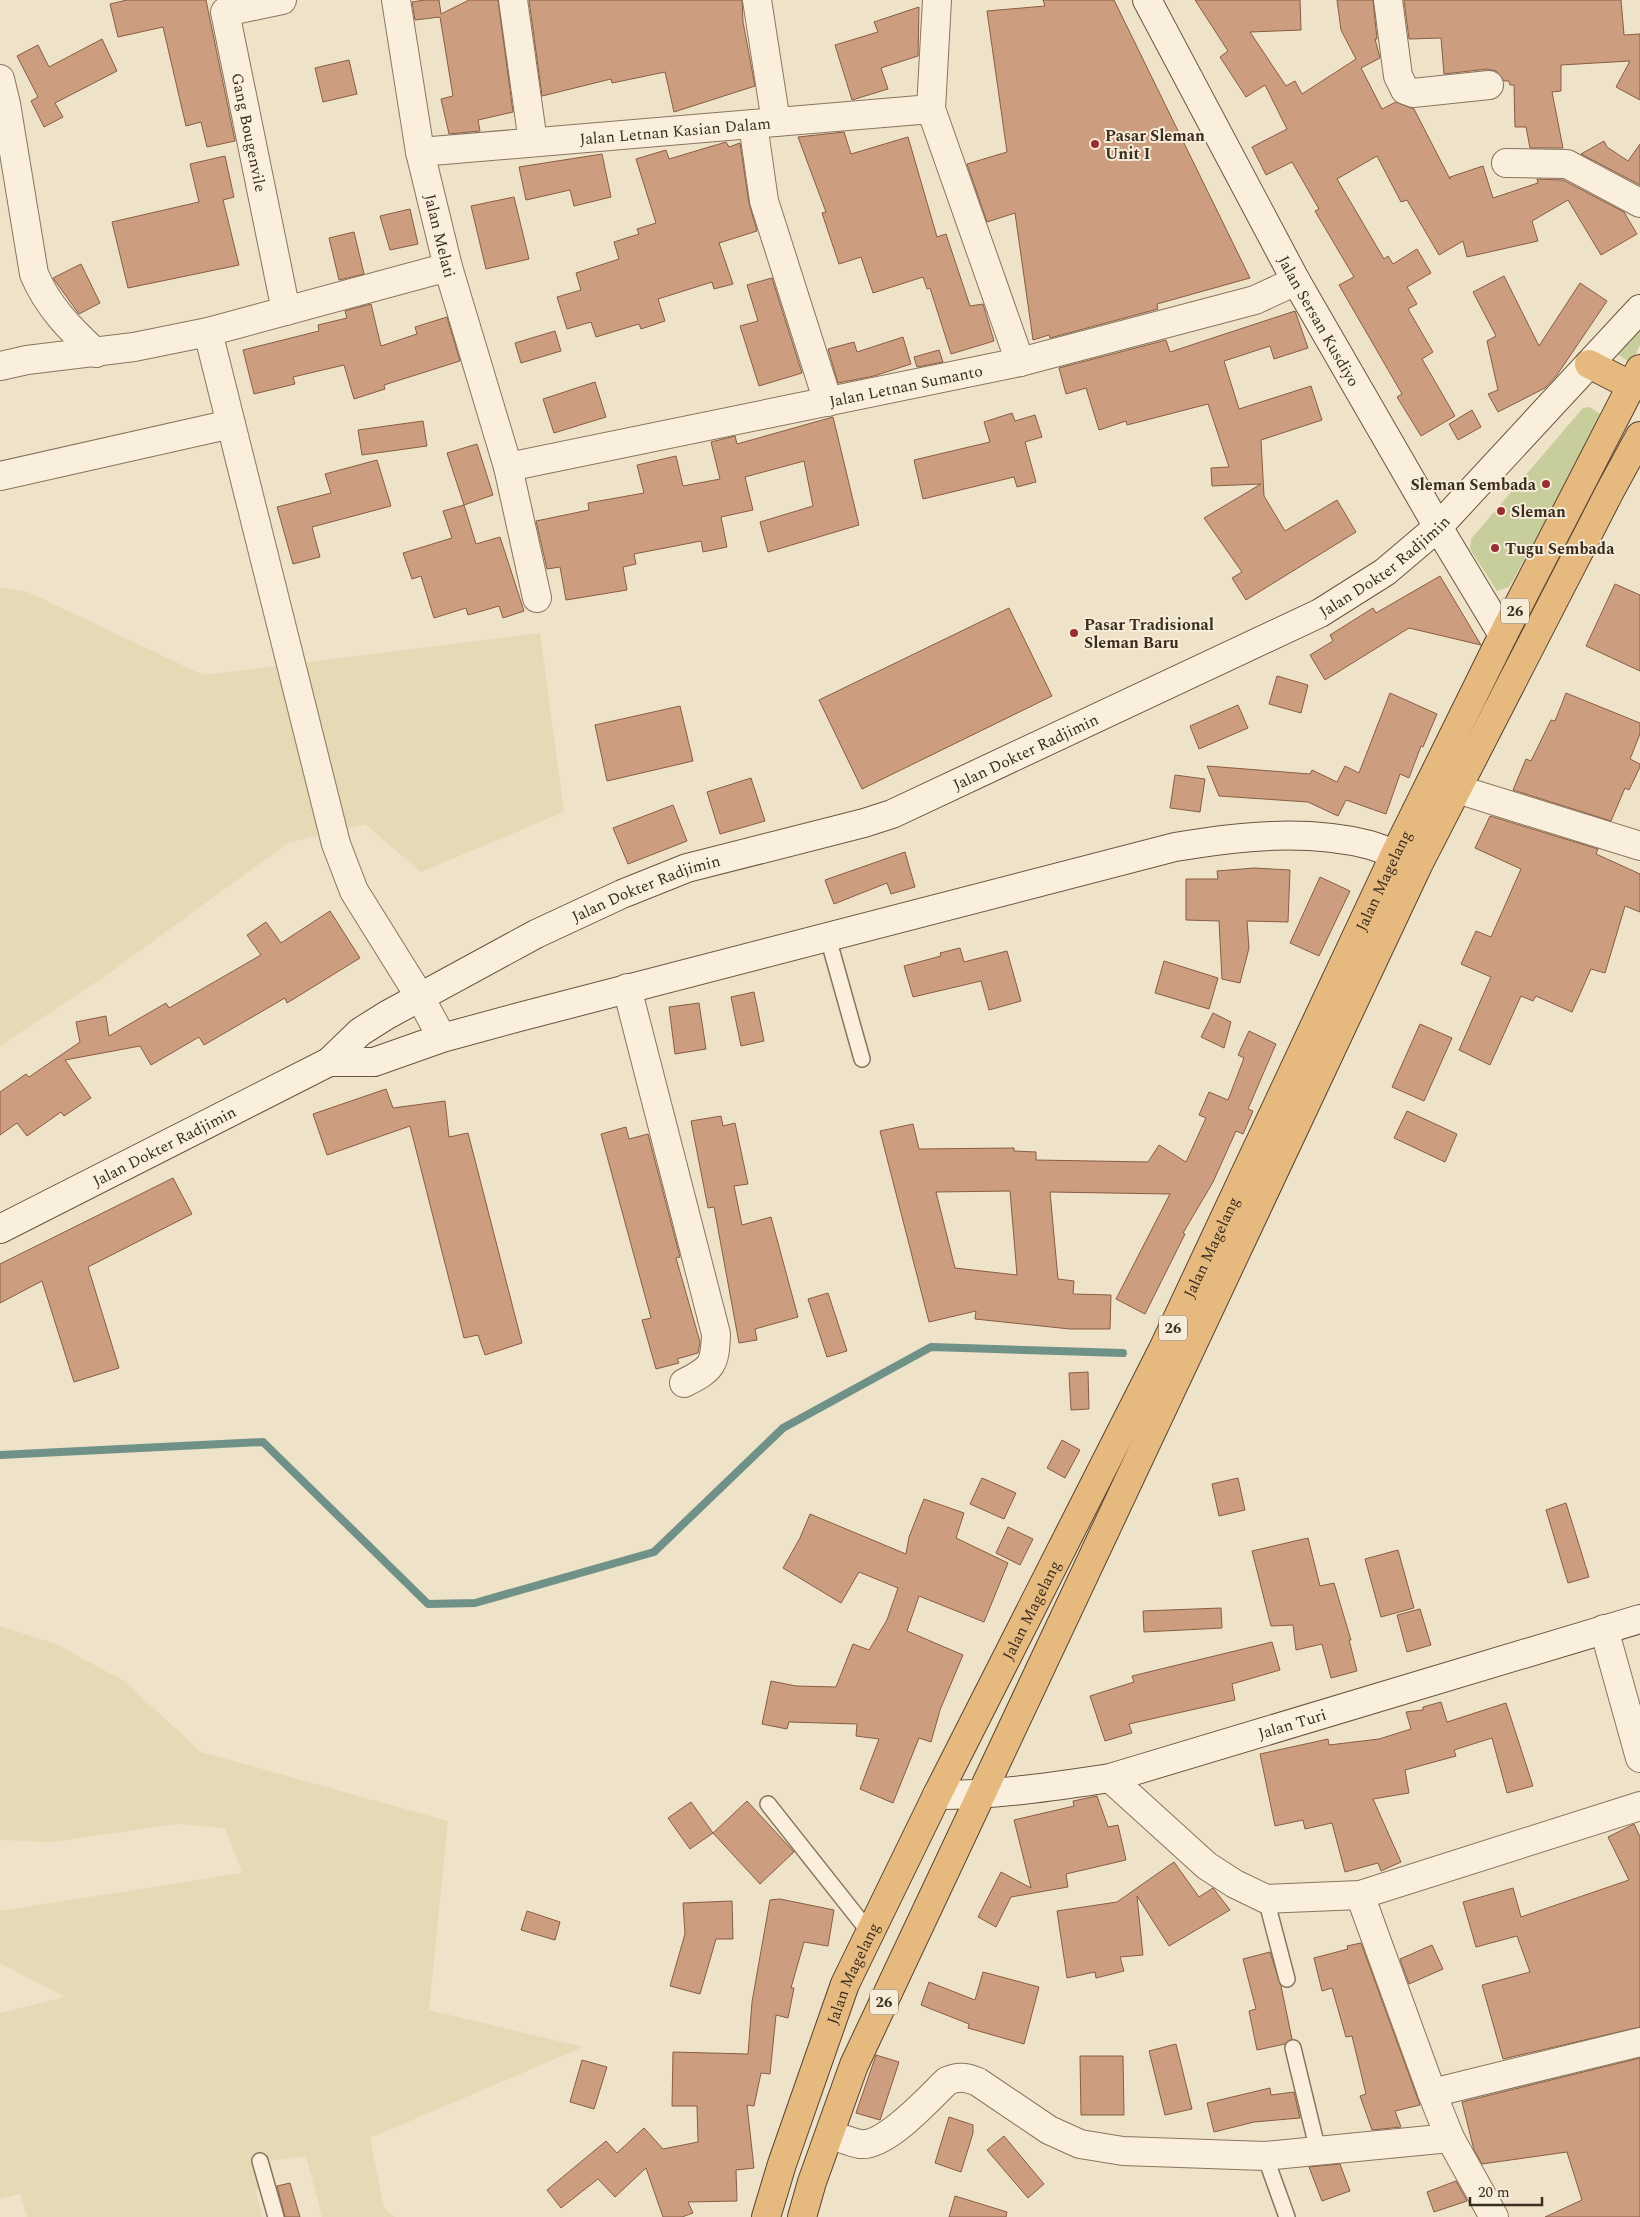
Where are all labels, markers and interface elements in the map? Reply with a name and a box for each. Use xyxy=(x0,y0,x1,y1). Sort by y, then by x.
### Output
street label: Gang Bougenvile xyxy=(225,71,272,194)
street label: Jalan Letnan Kasian Dalam xyxy=(578,112,772,152)
place label: Pasar Sleman Unit I xyxy=(1105,124,1205,166)
marker: Pasar Sleman Unit I xyxy=(1089,138,1101,150)
street label: Jalan Melati xyxy=(418,191,462,281)
street label: Jalan Sersan Kusdiyo xyxy=(1271,251,1365,391)
street label: Jalan Letnan Sumanto xyxy=(827,359,985,414)
place label: Sleman Sembada xyxy=(1410,473,1537,497)
marker: Sleman Sembada xyxy=(1540,478,1552,490)
place label: Sleman xyxy=(1511,500,1566,524)
marker: Sleman xyxy=(1495,505,1507,517)
street label: Jalan Dokter Radjimin xyxy=(1314,510,1456,624)
place label: Tugu Sembada xyxy=(1505,537,1615,561)
marker: Tugu Sembada xyxy=(1489,542,1501,554)
road number: 26 xyxy=(1501,598,1529,624)
place label: Pasar Tradisional Sleman Baru xyxy=(1084,613,1214,655)
marker: Pasar Tradisional Sleman Baru xyxy=(1068,627,1080,639)
street label: Jalan Dokter Radjimin xyxy=(949,708,1103,797)
street label: Jalan Magelang xyxy=(1350,826,1418,935)
street label: Jalan Dokter Radjimin xyxy=(568,849,723,929)
street label: Jalan Dokter Radjimin xyxy=(88,1100,241,1193)
street label: Jalan Magelang xyxy=(1178,1193,1246,1302)
road number: 26 xyxy=(1159,1316,1187,1340)
street label: Jalan Magelang xyxy=(996,1556,1067,1664)
street label: Jalan Turi xyxy=(1255,1703,1329,1746)
street label: Jalan Magelang xyxy=(821,1918,886,2028)
road number: 26 xyxy=(870,1990,898,2014)
scale bar xyxy=(1470,2174,1542,2206)
text: 20 m xyxy=(1478,2181,1510,2204)

